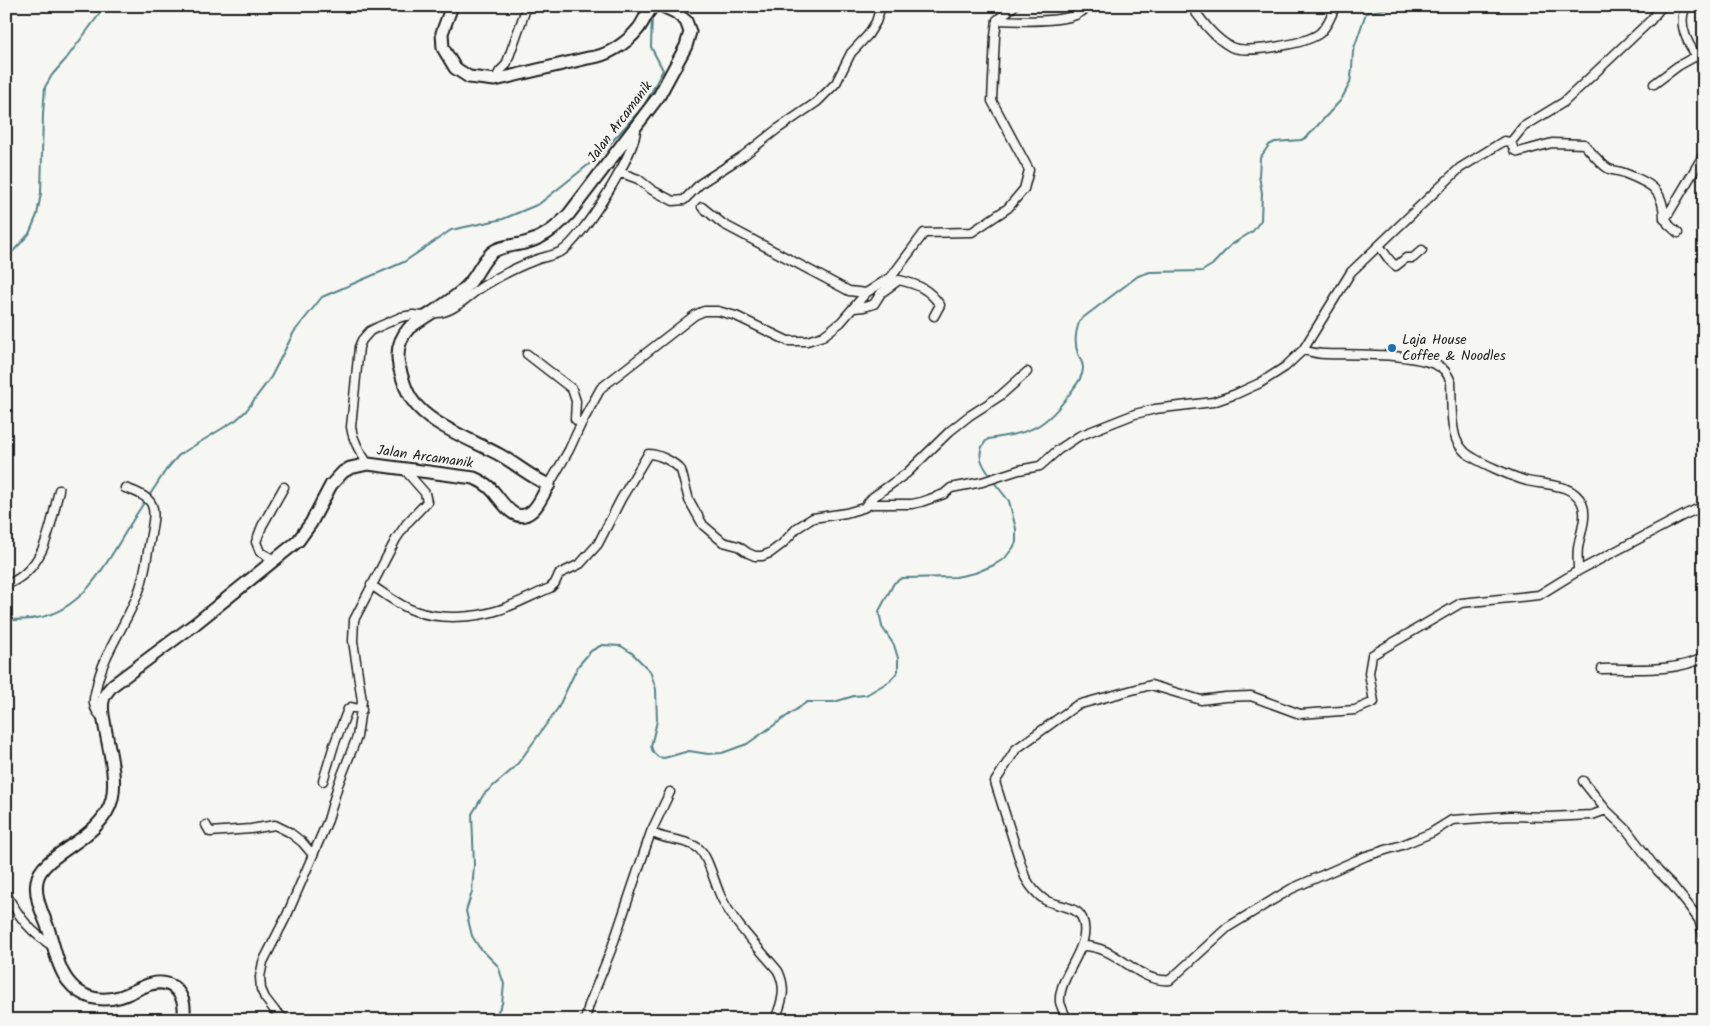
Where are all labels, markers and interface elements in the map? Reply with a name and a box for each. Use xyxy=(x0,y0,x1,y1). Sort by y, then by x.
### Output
street label: Jalan Arcamanik xyxy=(582,76,658,167)
place label: Laja House Coffee & Noodles xyxy=(1402,329,1506,367)
marker: Laja House Coffee & Noodles xyxy=(1386,342,1398,354)
street label: Jalan Arcamanik xyxy=(375,439,475,475)

